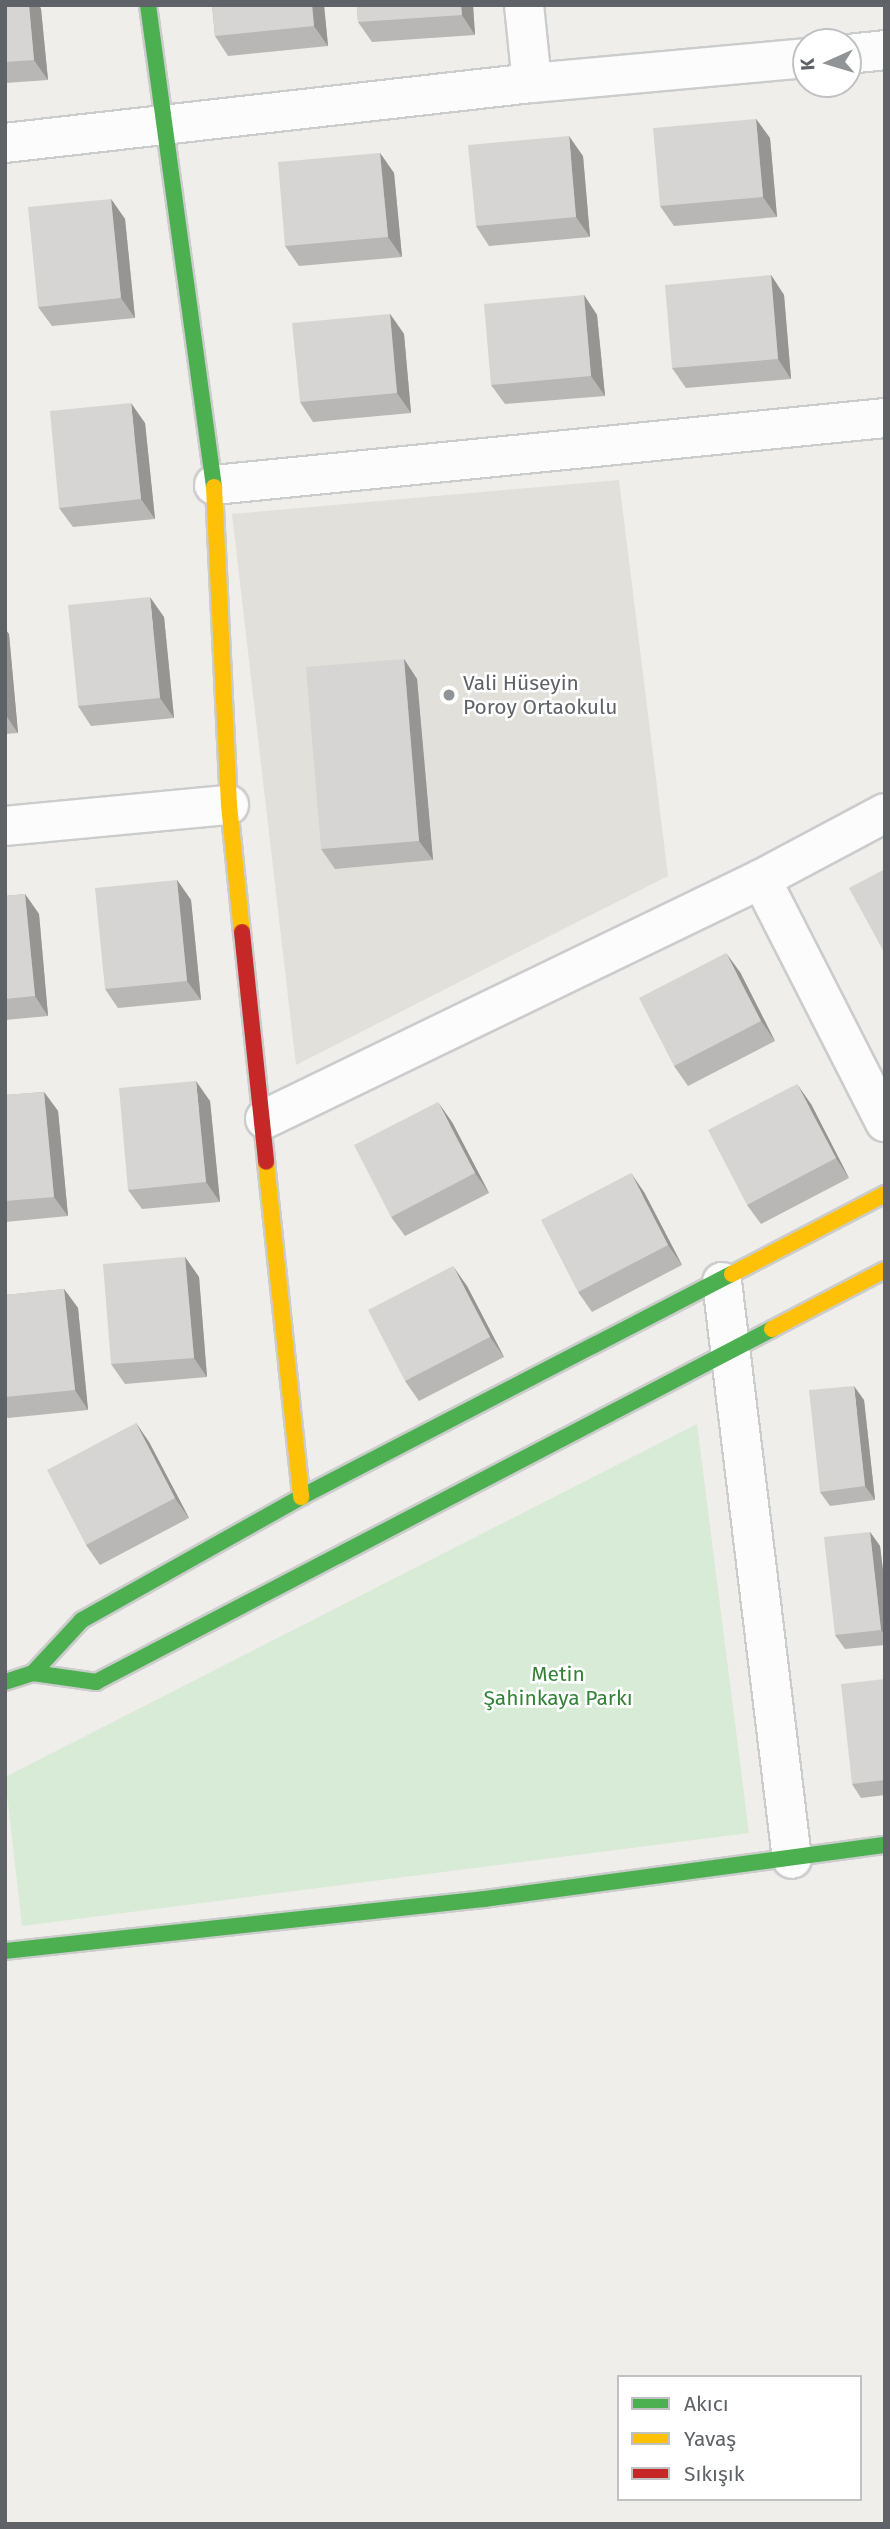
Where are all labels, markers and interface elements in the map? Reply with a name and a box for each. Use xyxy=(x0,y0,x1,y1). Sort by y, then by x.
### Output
north arrow xyxy=(792,28,862,98)
text: K xyxy=(796,58,819,71)
place label: Vali Hüseyin Poroy Ortaokulu xyxy=(463,670,617,720)
marker: Vali Hüseyin Poroy Ortaokulu xyxy=(441,687,457,703)
park label: Metin Şahinkaya Parkı xyxy=(483,1661,633,1711)
legend xyxy=(617,2375,862,2501)
text: Akıcı xyxy=(684,2391,729,2417)
text: Yavaş xyxy=(684,2426,736,2452)
text: Sıkışık xyxy=(684,2461,745,2487)

